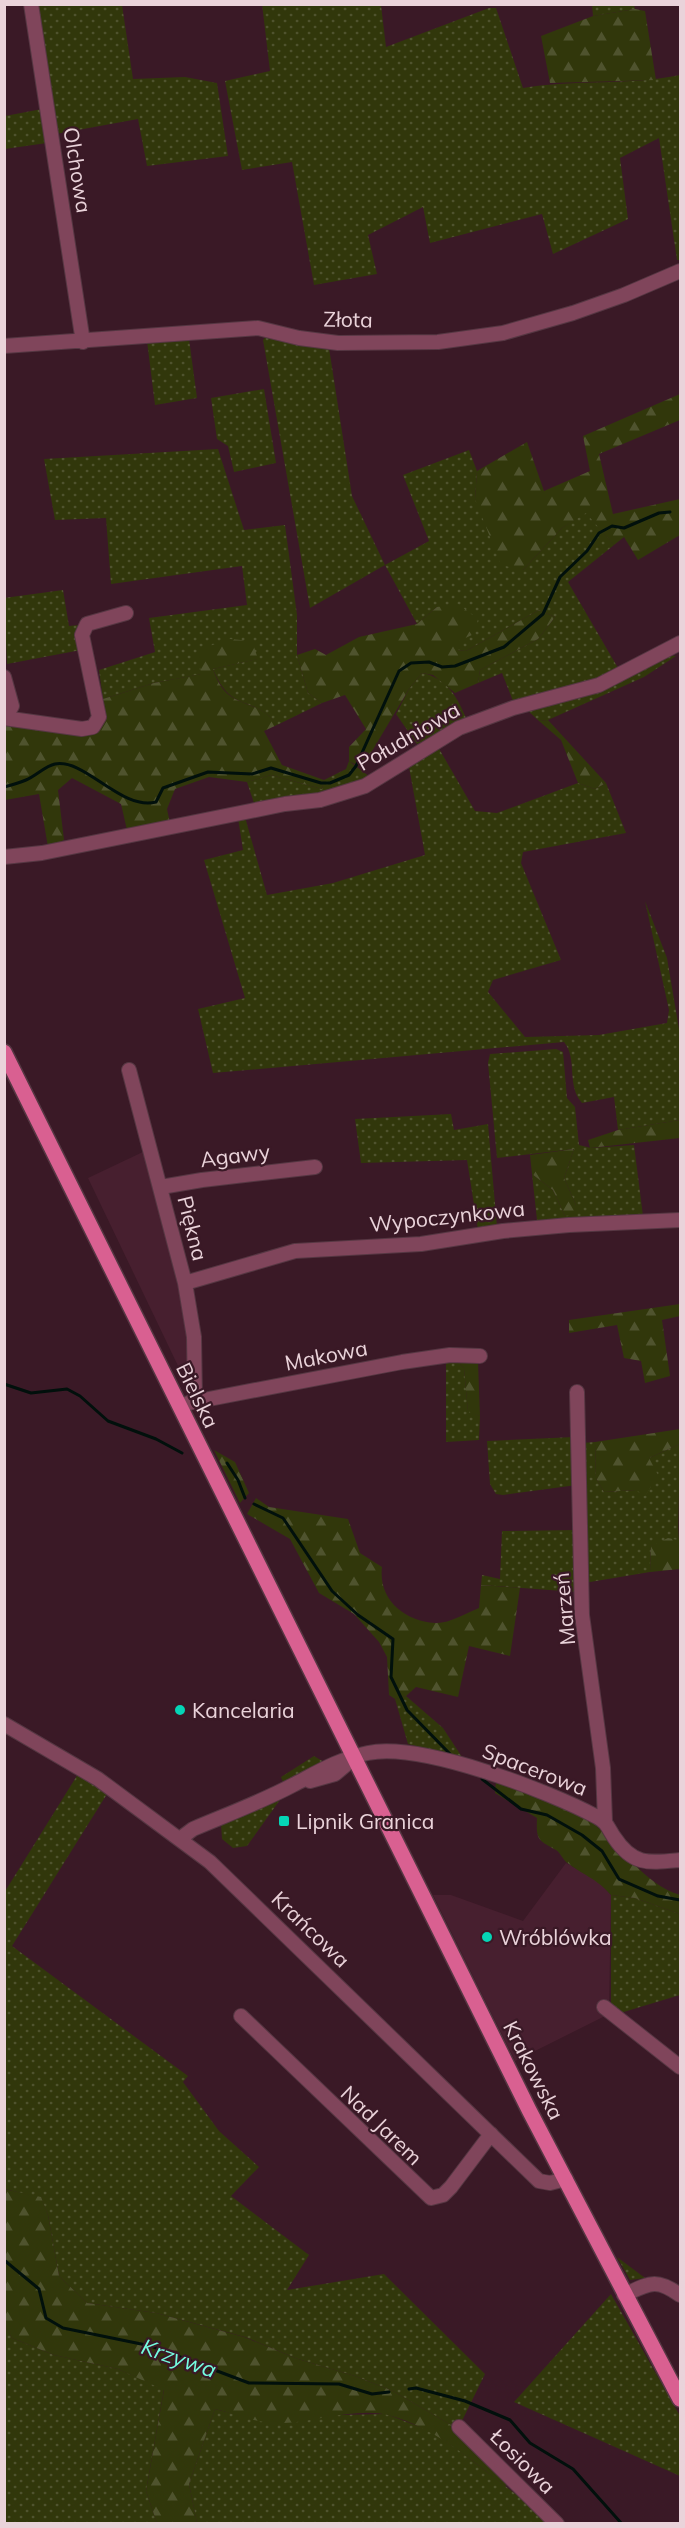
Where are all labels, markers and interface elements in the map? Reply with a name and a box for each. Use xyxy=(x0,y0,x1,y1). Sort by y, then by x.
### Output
street label: Olchowa xyxy=(58,125,98,215)
street label: Złota xyxy=(323,306,373,332)
street label: Południowa xyxy=(352,696,464,776)
street label: Agawy xyxy=(199,1138,271,1172)
street label: Piękna xyxy=(172,1193,214,1263)
street label: Wypoczynkowa xyxy=(368,1195,526,1237)
street label: Makowa xyxy=(282,1334,370,1376)
street label: Bielska xyxy=(171,1358,225,1432)
street label: Marzeń xyxy=(548,1572,580,1646)
place label: Kancelaria xyxy=(192,1697,295,1723)
marker: Kancelaria xyxy=(173,1703,187,1717)
street label: Spacerowa xyxy=(479,1737,591,1801)
place label: Lipnik Granica xyxy=(296,1808,434,1834)
marker: Lipnik Granica xyxy=(277,1814,291,1828)
street label: Krańcowa xyxy=(267,1885,355,1973)
place label: Wróblówka xyxy=(499,1924,612,1950)
marker: Wróblówka xyxy=(480,1930,494,1944)
street label: Krakowska xyxy=(498,2016,570,2124)
street label: Nad Jarem xyxy=(336,2080,428,2170)
water label: Krzywa xyxy=(138,2332,220,2384)
street label: Łosiowa xyxy=(484,2422,561,2499)

